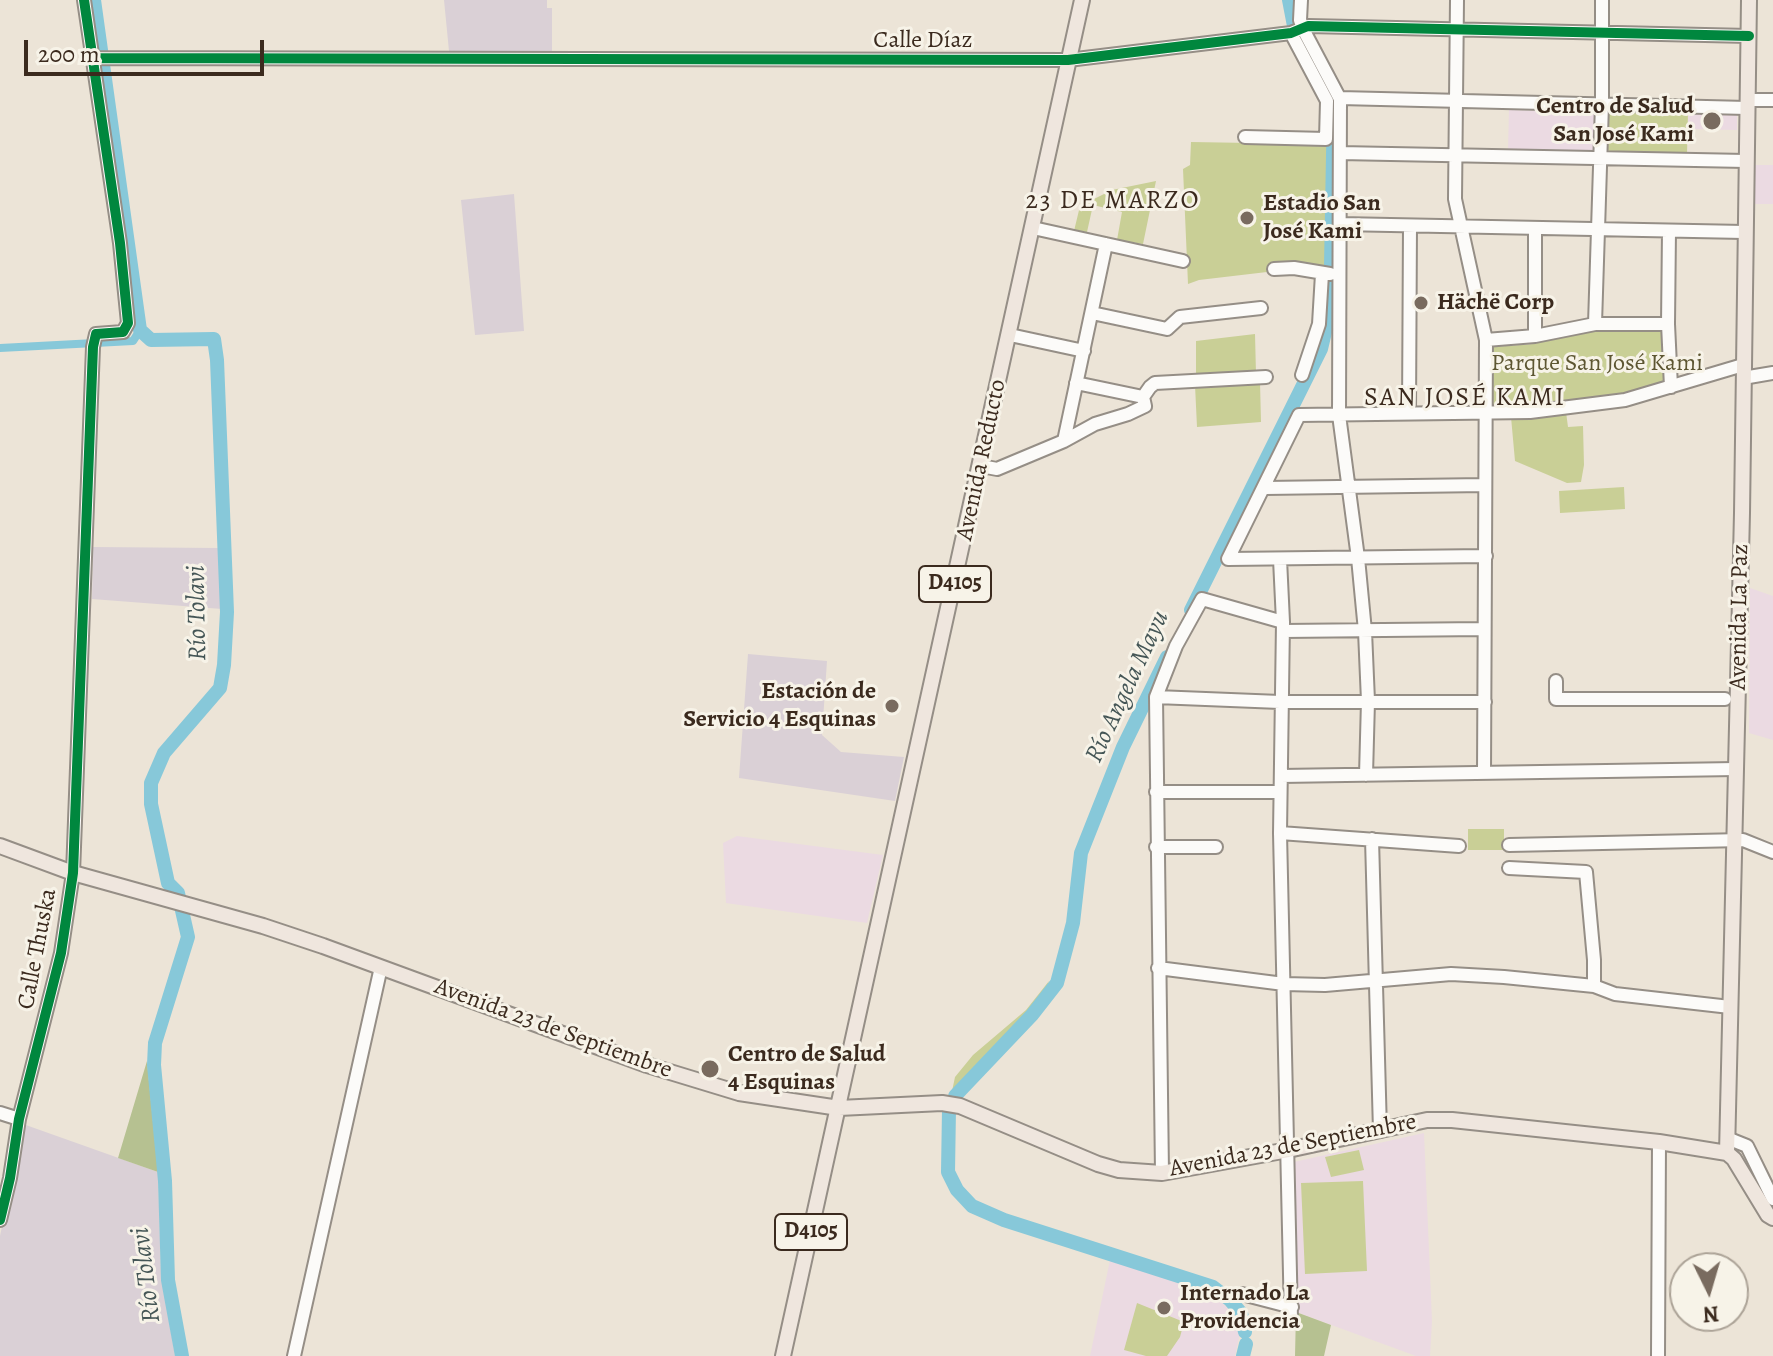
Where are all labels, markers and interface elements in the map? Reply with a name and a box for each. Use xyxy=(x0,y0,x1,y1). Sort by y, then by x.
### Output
scale bar xyxy=(28,24,268,74)
street label: Calle Díaz xyxy=(873,27,973,55)
text: 200 m xyxy=(38,38,100,70)
place label: Centro de Salud San José Kami xyxy=(1536,93,1694,149)
marker: Centro de Salud San José Kami xyxy=(1701,110,1723,132)
district label: 23 DE MARZO xyxy=(1026,186,1200,218)
place label: Estadio San José Kami xyxy=(1263,190,1381,246)
marker: Estadio San José Kami xyxy=(1238,209,1256,227)
place label: Hächë Corp xyxy=(1437,289,1554,317)
marker: Hächë Corp xyxy=(1412,294,1430,312)
park label: Parque San José Kami xyxy=(1491,350,1703,378)
street label: Avenida Reducto xyxy=(951,377,1013,543)
district label: SAN JOSÉ KAMI xyxy=(1364,383,1566,415)
street label: Avenida La Paz xyxy=(1724,544,1756,690)
water label: Río Tolavi xyxy=(182,565,214,661)
road number: D4105 xyxy=(919,566,991,602)
water label: Río Angela Mayu xyxy=(1079,606,1177,768)
place label: Estación de Servicio 4 Esquinas xyxy=(683,678,876,734)
marker: Estación de Servicio 4 Esquinas xyxy=(883,697,901,715)
street label: Calle Thuska xyxy=(12,886,64,1012)
street label: Avenida 23 de Septiembre xyxy=(430,973,676,1085)
place label: Centro de Salud 4 Esquinas xyxy=(728,1041,886,1097)
marker: Centro de Salud 4 Esquinas xyxy=(699,1058,721,1080)
street label: Avenida 23 de Septiembre xyxy=(1167,1108,1419,1184)
road number: D4105 xyxy=(775,1214,847,1250)
water label: Río Tolavi xyxy=(126,1226,168,1324)
north arrow xyxy=(1669,1252,1749,1332)
place label: Internado La Providencia xyxy=(1180,1280,1310,1336)
text: N xyxy=(1702,1298,1720,1330)
marker: Internado La Providencia xyxy=(1155,1299,1173,1317)

